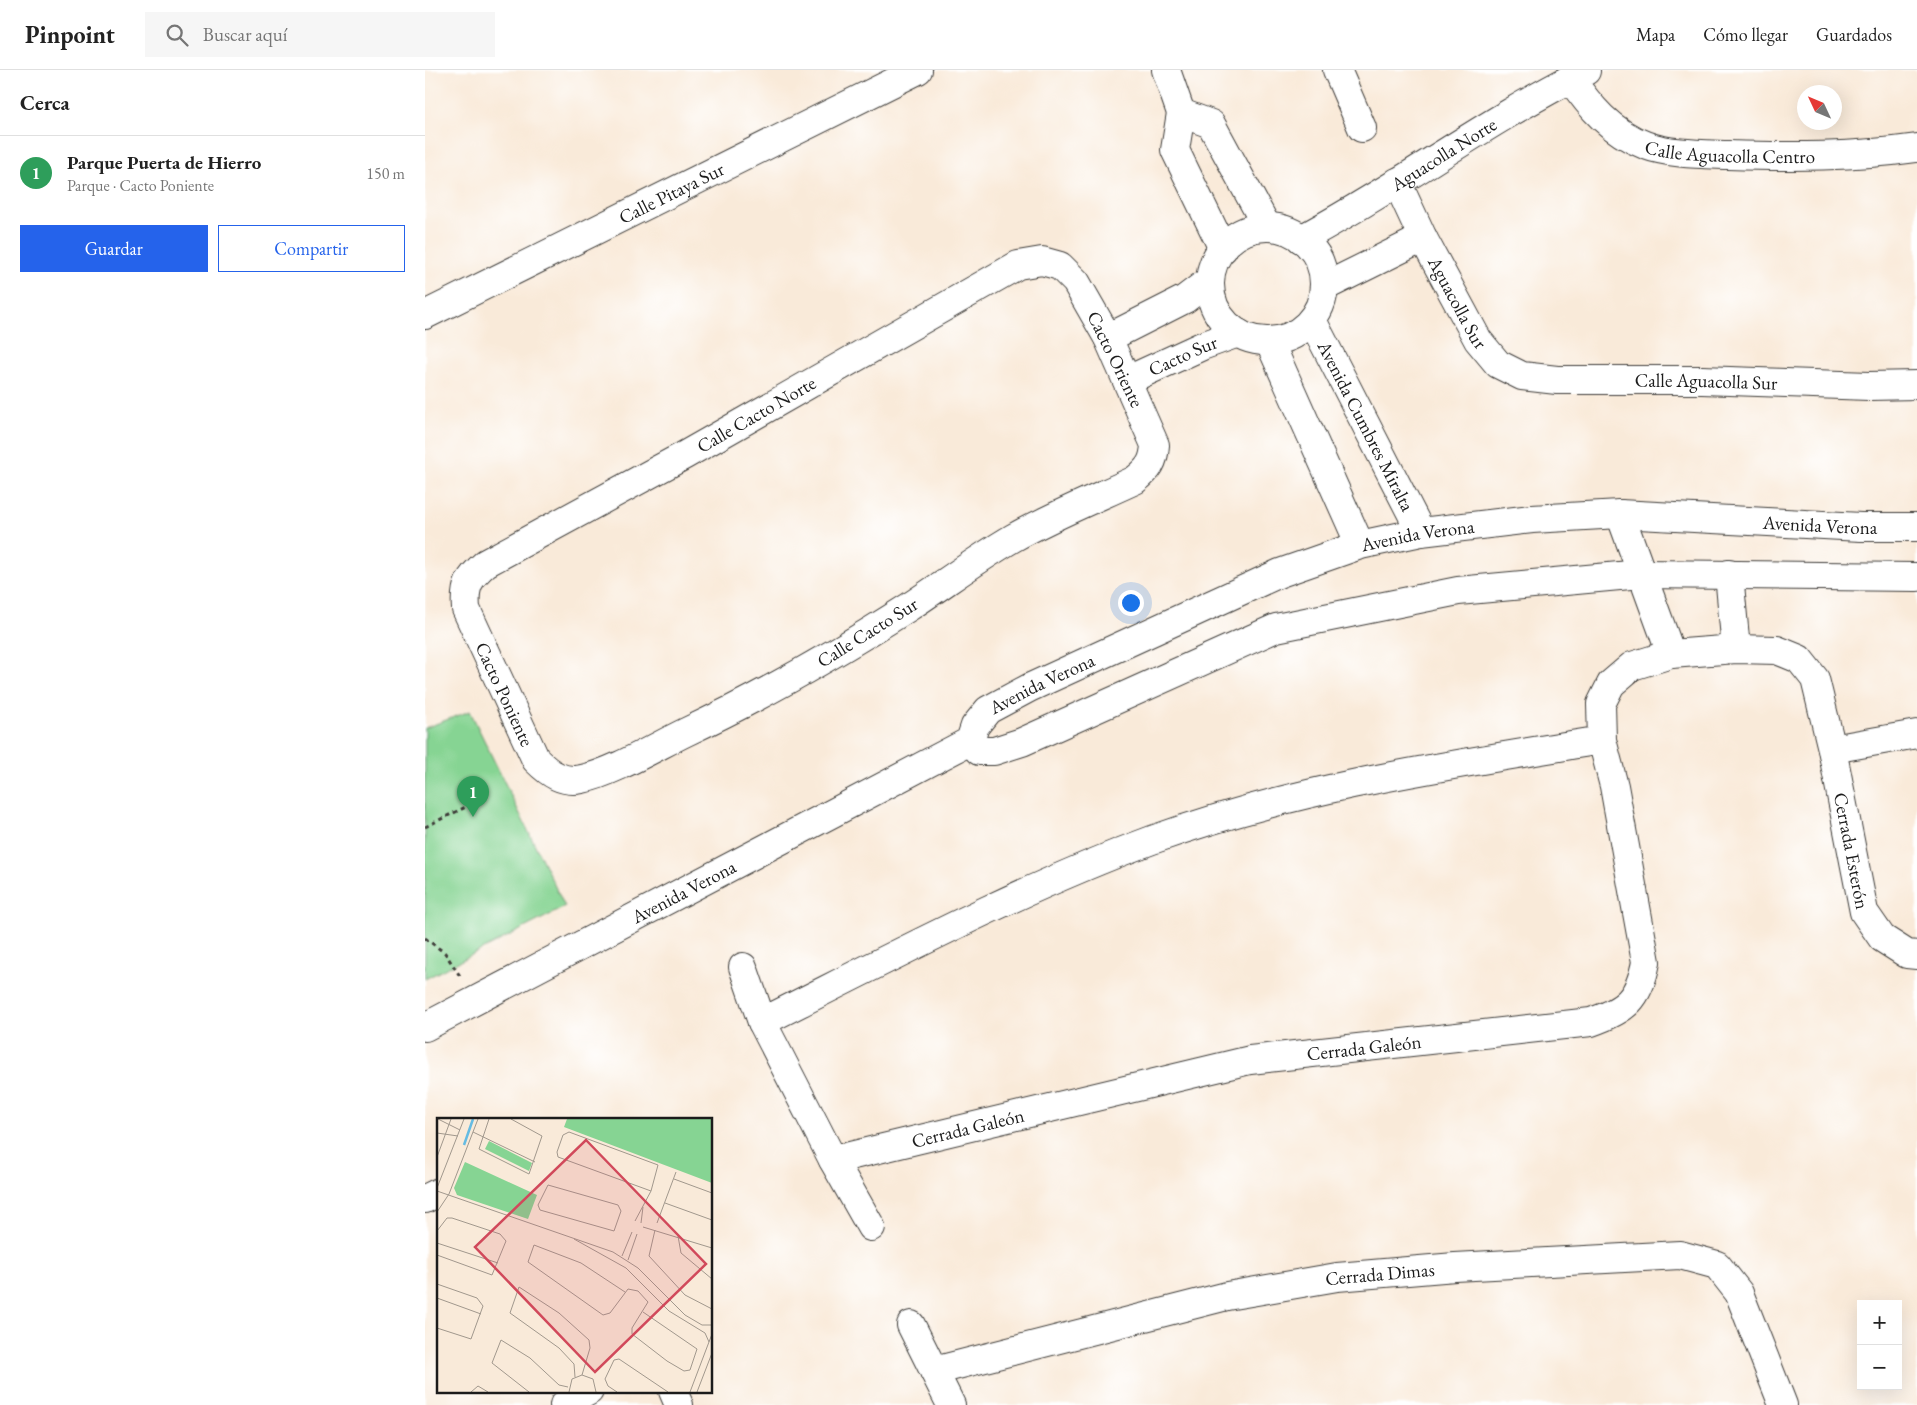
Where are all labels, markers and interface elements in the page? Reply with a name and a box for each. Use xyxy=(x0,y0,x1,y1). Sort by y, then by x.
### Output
search box xyxy=(145,12,495,57)
text: Pinpoint xyxy=(25,19,115,50)
icon: search xyxy=(163,21,191,49)
text: Buscar aquí xyxy=(203,22,287,47)
text: Mapa xyxy=(1636,23,1675,46)
text: Cómo llegar xyxy=(1703,23,1788,46)
text: Guardados xyxy=(1816,23,1892,46)
north arrow xyxy=(1797,85,1842,130)
text: Cerca xyxy=(20,89,70,116)
street label: Aguacolla Norte xyxy=(1385,112,1501,197)
street label: Calle Aguacolla Centro xyxy=(1642,134,1815,169)
text: Parque Puerta de Hierro xyxy=(67,150,261,175)
street label: Calle Pitaya Sur xyxy=(615,156,729,230)
text: 1 xyxy=(32,163,40,184)
text: 150 m xyxy=(366,163,405,184)
text: Parque · Cacto Poniente xyxy=(67,175,214,196)
button: Guardar xyxy=(20,225,208,272)
button: Compartir xyxy=(218,225,405,272)
street label: Aguacolla Sur xyxy=(1422,251,1493,355)
street label: Cacto Oriente xyxy=(1081,307,1150,412)
street label: Cacto Sur xyxy=(1144,329,1221,382)
street label: Avenida Cumbres Miralta xyxy=(1311,336,1420,516)
street label: Calle Aguacolla Sur xyxy=(1635,368,1778,396)
street label: Calle Cacto Norte xyxy=(692,370,820,459)
street label: Avenida Verona xyxy=(1761,510,1878,540)
street label: Avenida Verona xyxy=(1358,514,1476,558)
your location xyxy=(1118,590,1144,616)
street label: Calle Cacto Sur xyxy=(812,591,923,673)
street label: Cacto Poniente xyxy=(469,638,540,750)
street label: Avenida Verona xyxy=(984,647,1099,721)
pin: 1 xyxy=(457,776,489,817)
street label: Cerrada Esterón xyxy=(1828,790,1875,911)
street label: Avenida Verona xyxy=(626,854,741,930)
street label: Cerrada Galeón xyxy=(1305,1029,1423,1067)
street label: Cerrada Galeón xyxy=(909,1103,1027,1154)
inset map xyxy=(437,1118,713,1392)
street label: Cerrada Dimas xyxy=(1323,1257,1436,1292)
map controls xyxy=(1857,1300,1902,1390)
button: + xyxy=(1857,1300,1902,1345)
button: − xyxy=(1857,1345,1902,1390)

